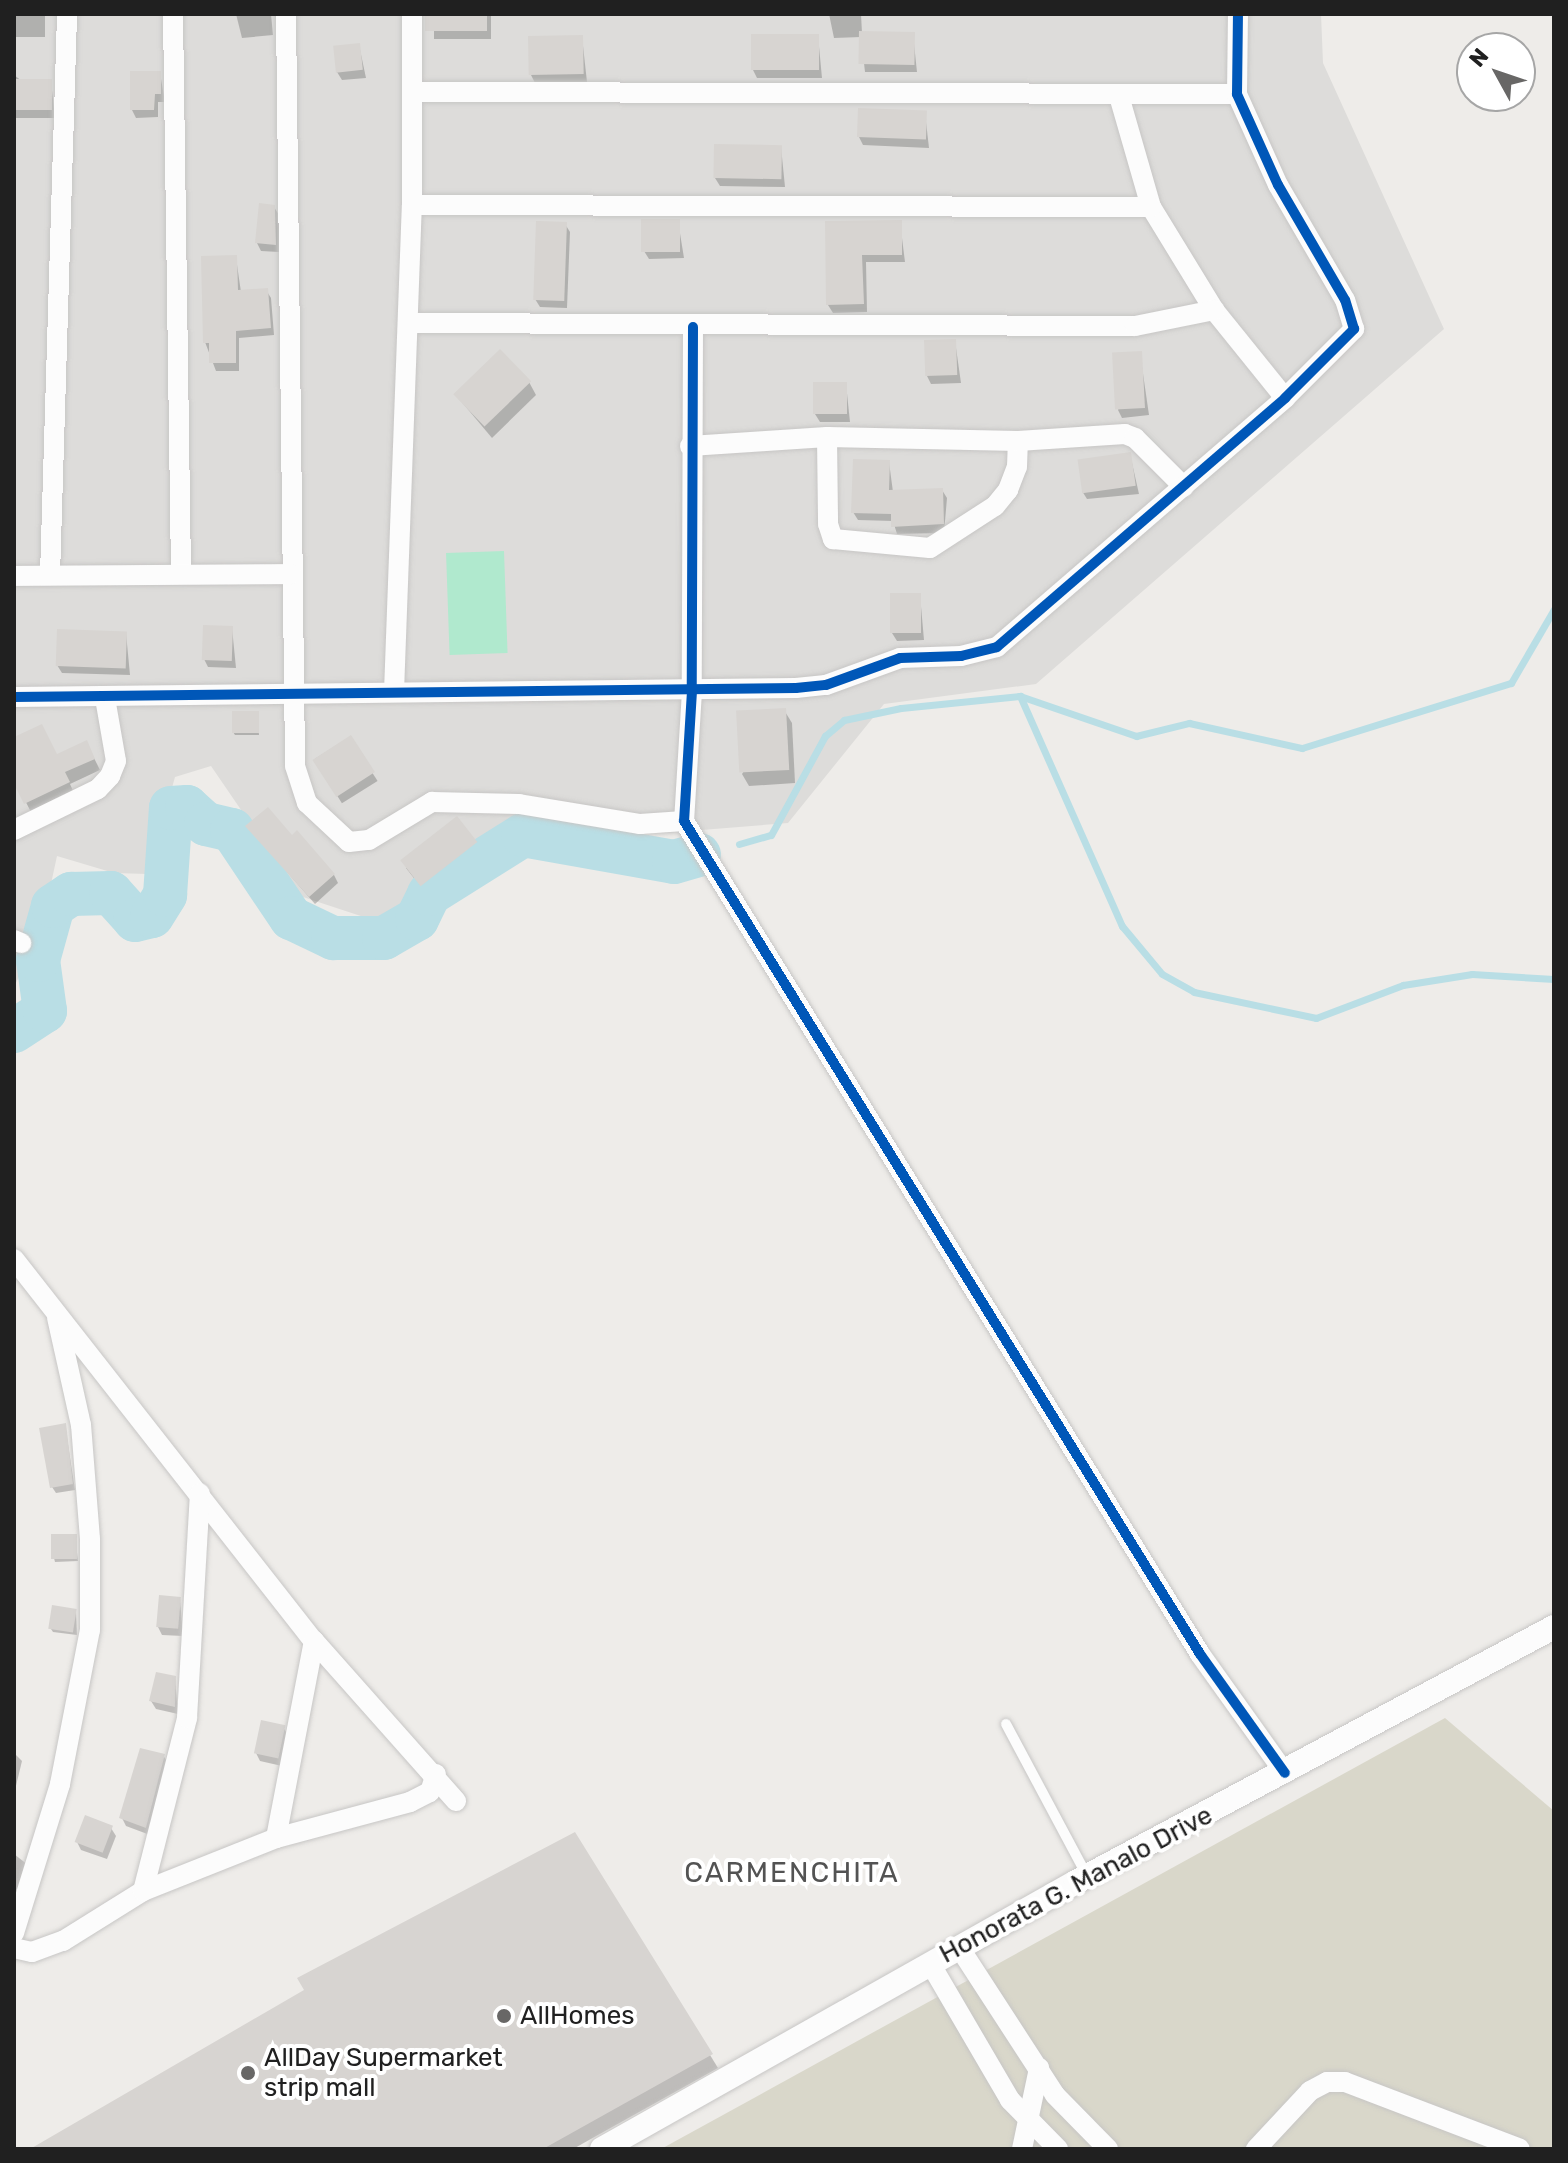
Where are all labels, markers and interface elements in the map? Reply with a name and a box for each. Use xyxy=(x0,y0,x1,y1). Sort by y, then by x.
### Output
north arrow xyxy=(1456,32,1536,112)
text: N xyxy=(1463,43,1494,72)
street label: Honorata G. Manalo Drive xyxy=(934,1800,1218,1970)
district label: CARMENCHITA xyxy=(684,1856,900,1890)
place label: AllHomes xyxy=(520,2000,634,2032)
marker: AllHomes xyxy=(495,2007,513,2025)
place label: AllDay Supermarket strip mall xyxy=(264,2042,503,2104)
marker: AllDay Supermarket strip mall xyxy=(239,2064,257,2082)

